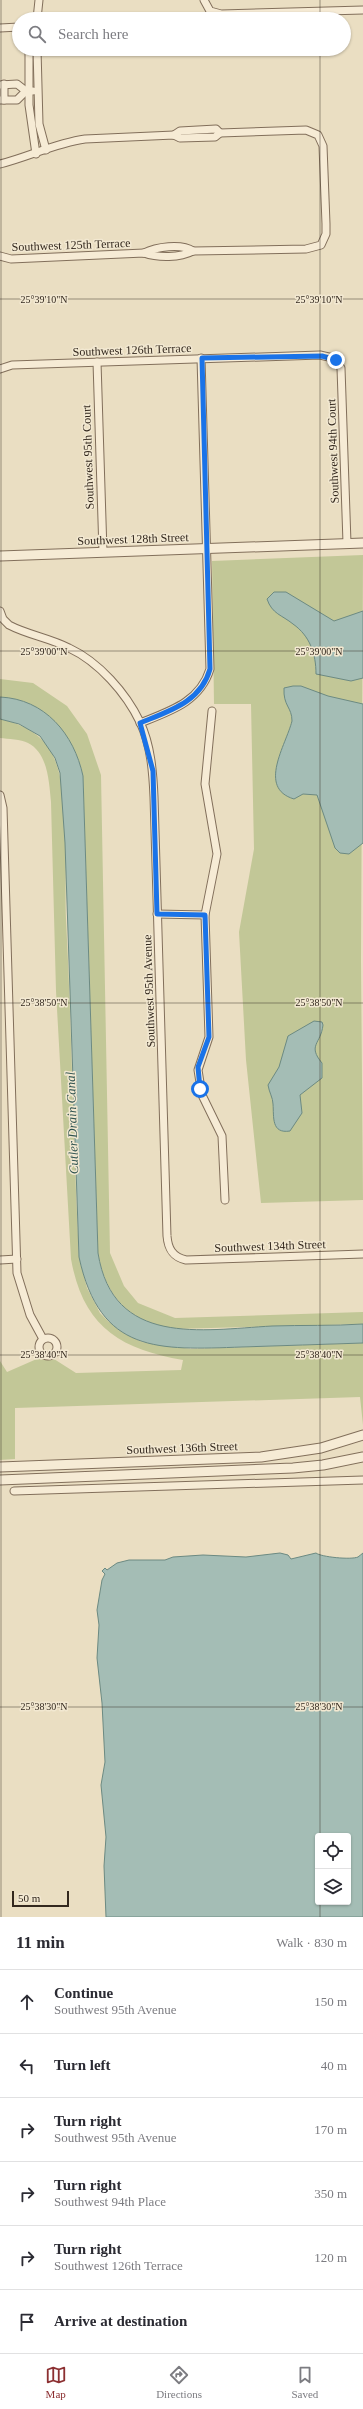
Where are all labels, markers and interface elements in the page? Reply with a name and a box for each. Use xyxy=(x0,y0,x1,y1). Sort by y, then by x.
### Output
search box xyxy=(12,12,351,56)
icon: search xyxy=(26,23,48,45)
text: Search here xyxy=(58,26,128,42)
street label: Southwest 125th Terrace xyxy=(11,236,131,254)
text: 25°39'10"N xyxy=(20,294,68,305)
text: 25°39'10"N xyxy=(295,294,343,305)
street label: Southwest 126th Terrace xyxy=(72,341,192,359)
route end xyxy=(327,351,345,369)
street label: Southwest 94th Court xyxy=(324,398,342,504)
street label: Southwest 95th Court xyxy=(79,404,97,510)
street label: Southwest 128th Street xyxy=(77,530,190,548)
text: 25°39'00"N xyxy=(20,646,68,657)
text: 25°39'00"N xyxy=(295,646,343,657)
street label: Southwest 95th Avenue xyxy=(140,934,158,1048)
text: 25°38'50"N xyxy=(20,997,68,1008)
text: 25°38'50"N xyxy=(295,997,343,1008)
water label: Cutler Drain Canal xyxy=(63,1071,81,1175)
route start xyxy=(191,1080,209,1098)
street label: Southwest 134th Street xyxy=(214,1237,327,1255)
text: 25°38'40"N xyxy=(20,1349,68,1360)
text: 25°38'40"N xyxy=(295,1349,343,1360)
street label: Southwest 136th Street xyxy=(126,1439,239,1457)
text: 25°38'30"N xyxy=(20,1701,68,1712)
text: 25°38'30"N xyxy=(295,1701,343,1712)
map controls xyxy=(315,1833,351,1905)
button: locate xyxy=(315,1833,351,1869)
button: layers xyxy=(315,1869,351,1905)
scale bar xyxy=(12,1889,69,1908)
text: 50 m xyxy=(18,1892,40,1904)
text: 11 min xyxy=(16,1933,65,1952)
text: Walk · 830 m xyxy=(276,1935,347,1950)
text: Continue xyxy=(54,1985,113,2001)
icon: ahead xyxy=(16,1991,38,2013)
text: 150 m xyxy=(314,1994,347,2009)
text: Southwest 95th Avenue xyxy=(54,2002,177,2017)
icon: left xyxy=(16,2055,38,2077)
text: Turn left xyxy=(54,2057,111,2073)
text: 40 m xyxy=(321,2058,347,2073)
text: Turn right xyxy=(54,2113,121,2129)
icon: right xyxy=(16,2119,38,2141)
text: 170 m xyxy=(314,2122,347,2137)
text: Southwest 95th Avenue xyxy=(54,2130,177,2145)
text: Turn right xyxy=(54,2177,121,2193)
icon: right xyxy=(16,2183,38,2205)
text: 350 m xyxy=(314,2186,347,2201)
text: Southwest 94th Place xyxy=(54,2194,166,2209)
text: Turn right xyxy=(54,2241,121,2257)
icon: right xyxy=(16,2247,38,2269)
text: 120 m xyxy=(314,2250,347,2265)
text: Southwest 126th Terrace xyxy=(54,2258,183,2273)
icon: arrive xyxy=(16,2311,38,2333)
text: Arrive at destination xyxy=(54,2313,187,2329)
tab: Map xyxy=(45,2364,67,2400)
tab: Directions xyxy=(156,2364,202,2400)
tab: Saved xyxy=(291,2364,318,2400)

